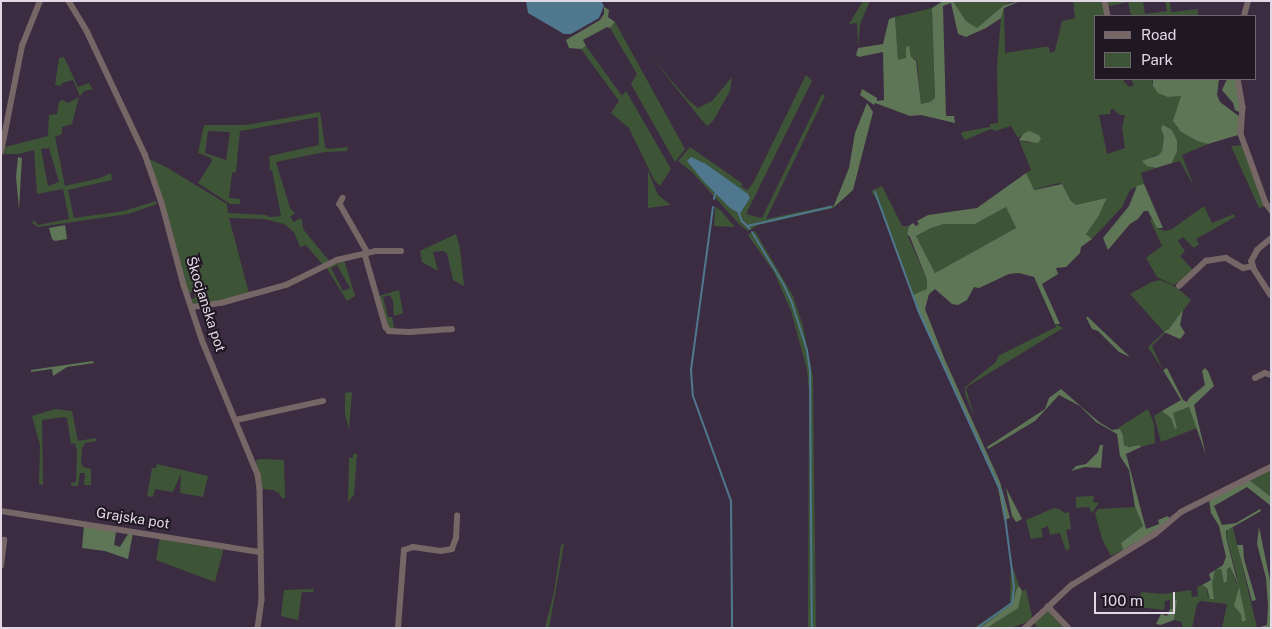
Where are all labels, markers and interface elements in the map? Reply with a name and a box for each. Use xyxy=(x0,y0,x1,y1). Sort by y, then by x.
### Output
legend xyxy=(1094,15,1257,80)
text: Road xyxy=(1141,26,1177,43)
text: Park xyxy=(1141,51,1173,68)
street label: Škocjanska pot xyxy=(183,254,229,354)
street label: Grajska pot xyxy=(95,504,171,532)
scale bar xyxy=(1097,582,1178,614)
text: 100 m xyxy=(1102,592,1143,609)

